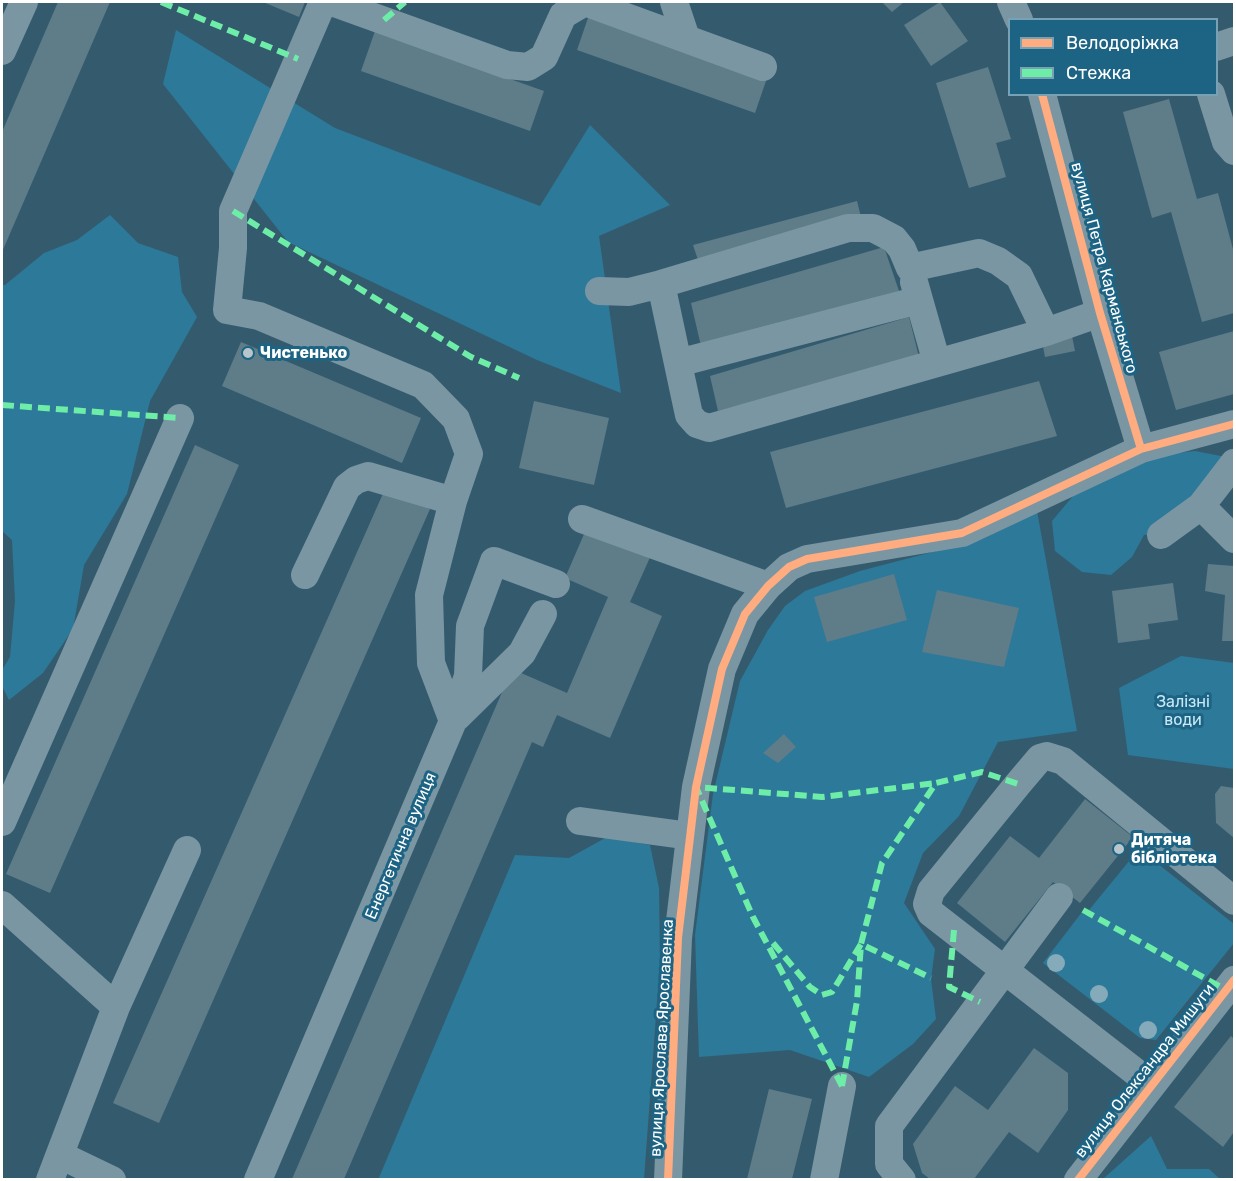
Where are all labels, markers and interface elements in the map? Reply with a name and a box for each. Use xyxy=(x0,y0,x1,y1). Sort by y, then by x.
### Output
legend xyxy=(1008,18,1218,96)
text: Велодоріжка xyxy=(1066,32,1179,54)
text: Стежка xyxy=(1066,62,1131,84)
street label: вулиця Петра Карманського xyxy=(1067,160,1141,376)
place label: Чистенько xyxy=(260,343,347,363)
marker: Чистенько xyxy=(241,346,255,360)
park label: Залізні води xyxy=(1156,692,1210,730)
street label: Енергетична вулиця xyxy=(361,770,441,922)
place label: Дитяча бібліотека xyxy=(1131,830,1217,868)
marker: Дитяча бібліотека xyxy=(1112,842,1126,856)
street label: вулиця Ярослава Ярославенка xyxy=(646,919,678,1157)
street label: вулиця Олександра Мишуги xyxy=(1071,980,1219,1162)

